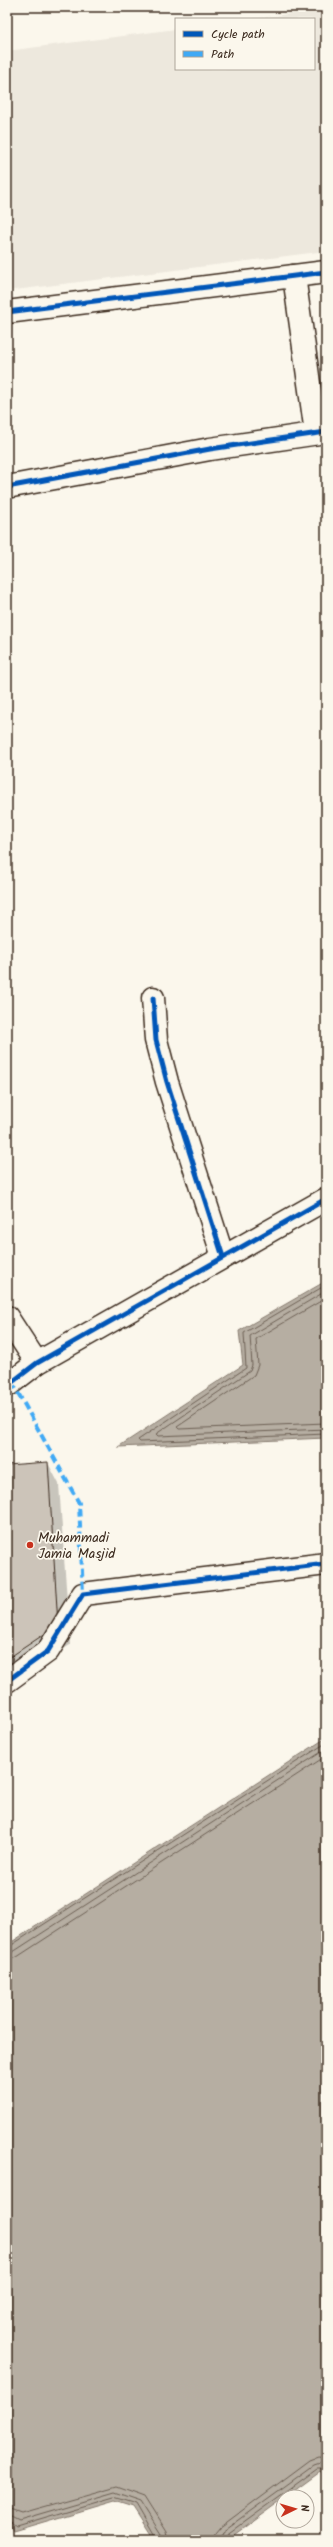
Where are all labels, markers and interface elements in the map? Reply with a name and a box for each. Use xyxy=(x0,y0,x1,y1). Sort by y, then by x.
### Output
legend xyxy=(175,18,315,70)
text: Cycle path xyxy=(211,25,265,44)
text: Path xyxy=(211,45,234,64)
place label: Muhammadi Jamia Masjid xyxy=(38,1527,116,1565)
marker: Muhammadi Jamia Masjid xyxy=(25,1540,35,1550)
north arrow xyxy=(275,2489,315,2529)
text: N xyxy=(295,2504,313,2513)

